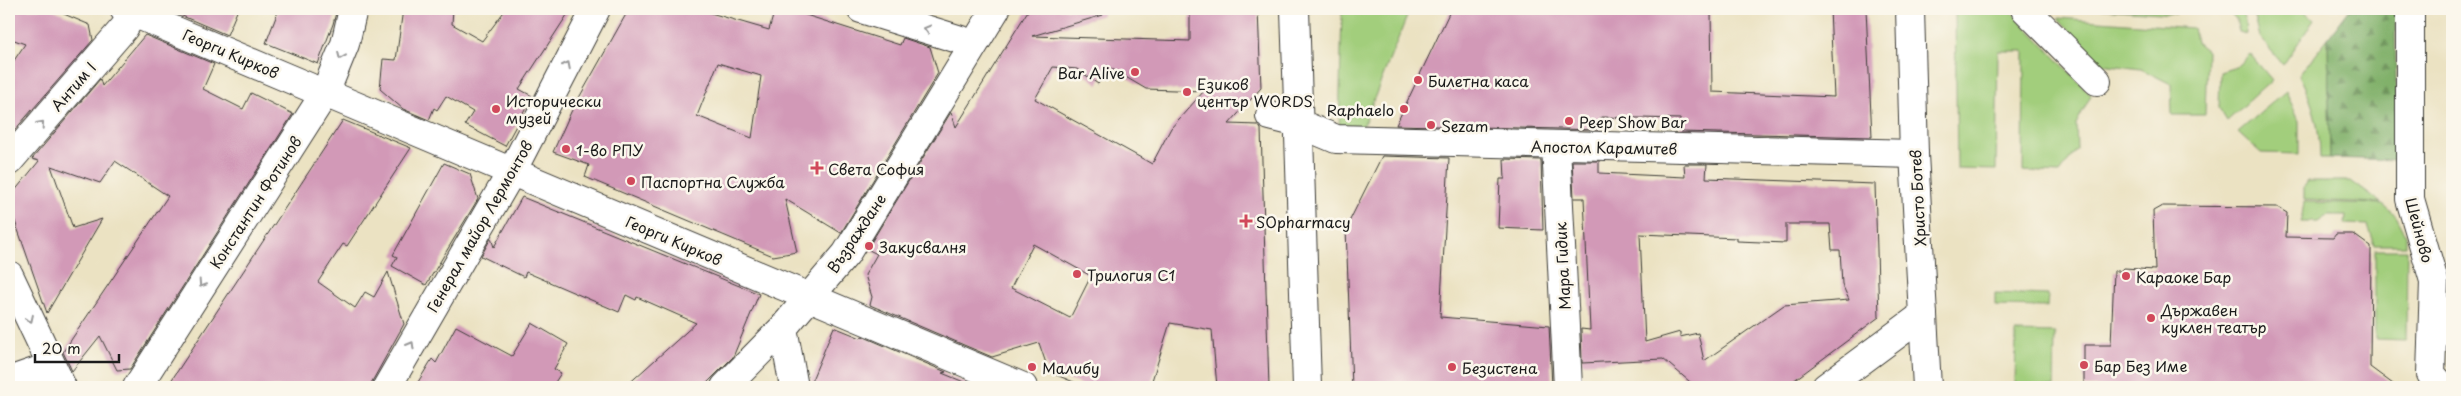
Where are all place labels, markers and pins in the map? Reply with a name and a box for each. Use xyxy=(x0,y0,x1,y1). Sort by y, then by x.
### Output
place label: Bar Alive xyxy=(1058,61,1125,84)
marker: Bar Alive xyxy=(1129,66,1141,78)
place label: Билетна каса xyxy=(1428,69,1529,92)
place label: Езиков център WORDS xyxy=(1197,72,1313,112)
marker: Билетна каса xyxy=(1412,74,1424,86)
marker: Езиков център WORDS xyxy=(1181,86,1193,98)
place label: Исторически музей xyxy=(506,89,602,129)
place label: Raphaelo xyxy=(1327,98,1394,121)
marker: Исторически музей xyxy=(490,103,502,115)
marker: Raphaelo xyxy=(1398,103,1410,115)
place label: Peep Show Bar xyxy=(1579,110,1687,133)
place label: Sezam xyxy=(1441,114,1488,137)
marker: Peep Show Bar xyxy=(1563,115,1575,127)
marker: Sezam xyxy=(1425,119,1437,131)
place label: 1-во РПУ xyxy=(576,138,643,161)
marker: 1-во РПУ xyxy=(560,143,572,155)
place label: Света София xyxy=(828,157,924,180)
marker: Света София xyxy=(810,161,824,175)
place label: Паспортна Служба xyxy=(641,170,785,193)
marker: Паспортна Служба xyxy=(625,175,637,187)
place label: SOpharmacy xyxy=(1256,210,1351,233)
marker: SOpharmacy xyxy=(1240,215,1252,227)
place label: Закусвалня xyxy=(879,235,967,258)
marker: Закусвалня xyxy=(863,240,875,252)
place label: Трилогия С1 xyxy=(1087,263,1175,286)
place label: Караоке Бар xyxy=(2136,265,2231,288)
marker: Трилогия С1 xyxy=(1071,268,1083,280)
marker: Караоке Бар xyxy=(2120,270,2132,282)
place label: Държавен куклен театър xyxy=(2160,298,2267,338)
marker: Държавен куклен театър xyxy=(2145,312,2157,324)
place label: Бар Без Име xyxy=(2094,354,2187,377)
place label: Малибу xyxy=(1042,356,1100,379)
place label: Безистена xyxy=(1462,356,1538,379)
marker: Бар Без Име xyxy=(2078,359,2090,371)
marker: Малибу xyxy=(1026,361,1038,373)
marker: Безистена xyxy=(1446,361,1458,373)

